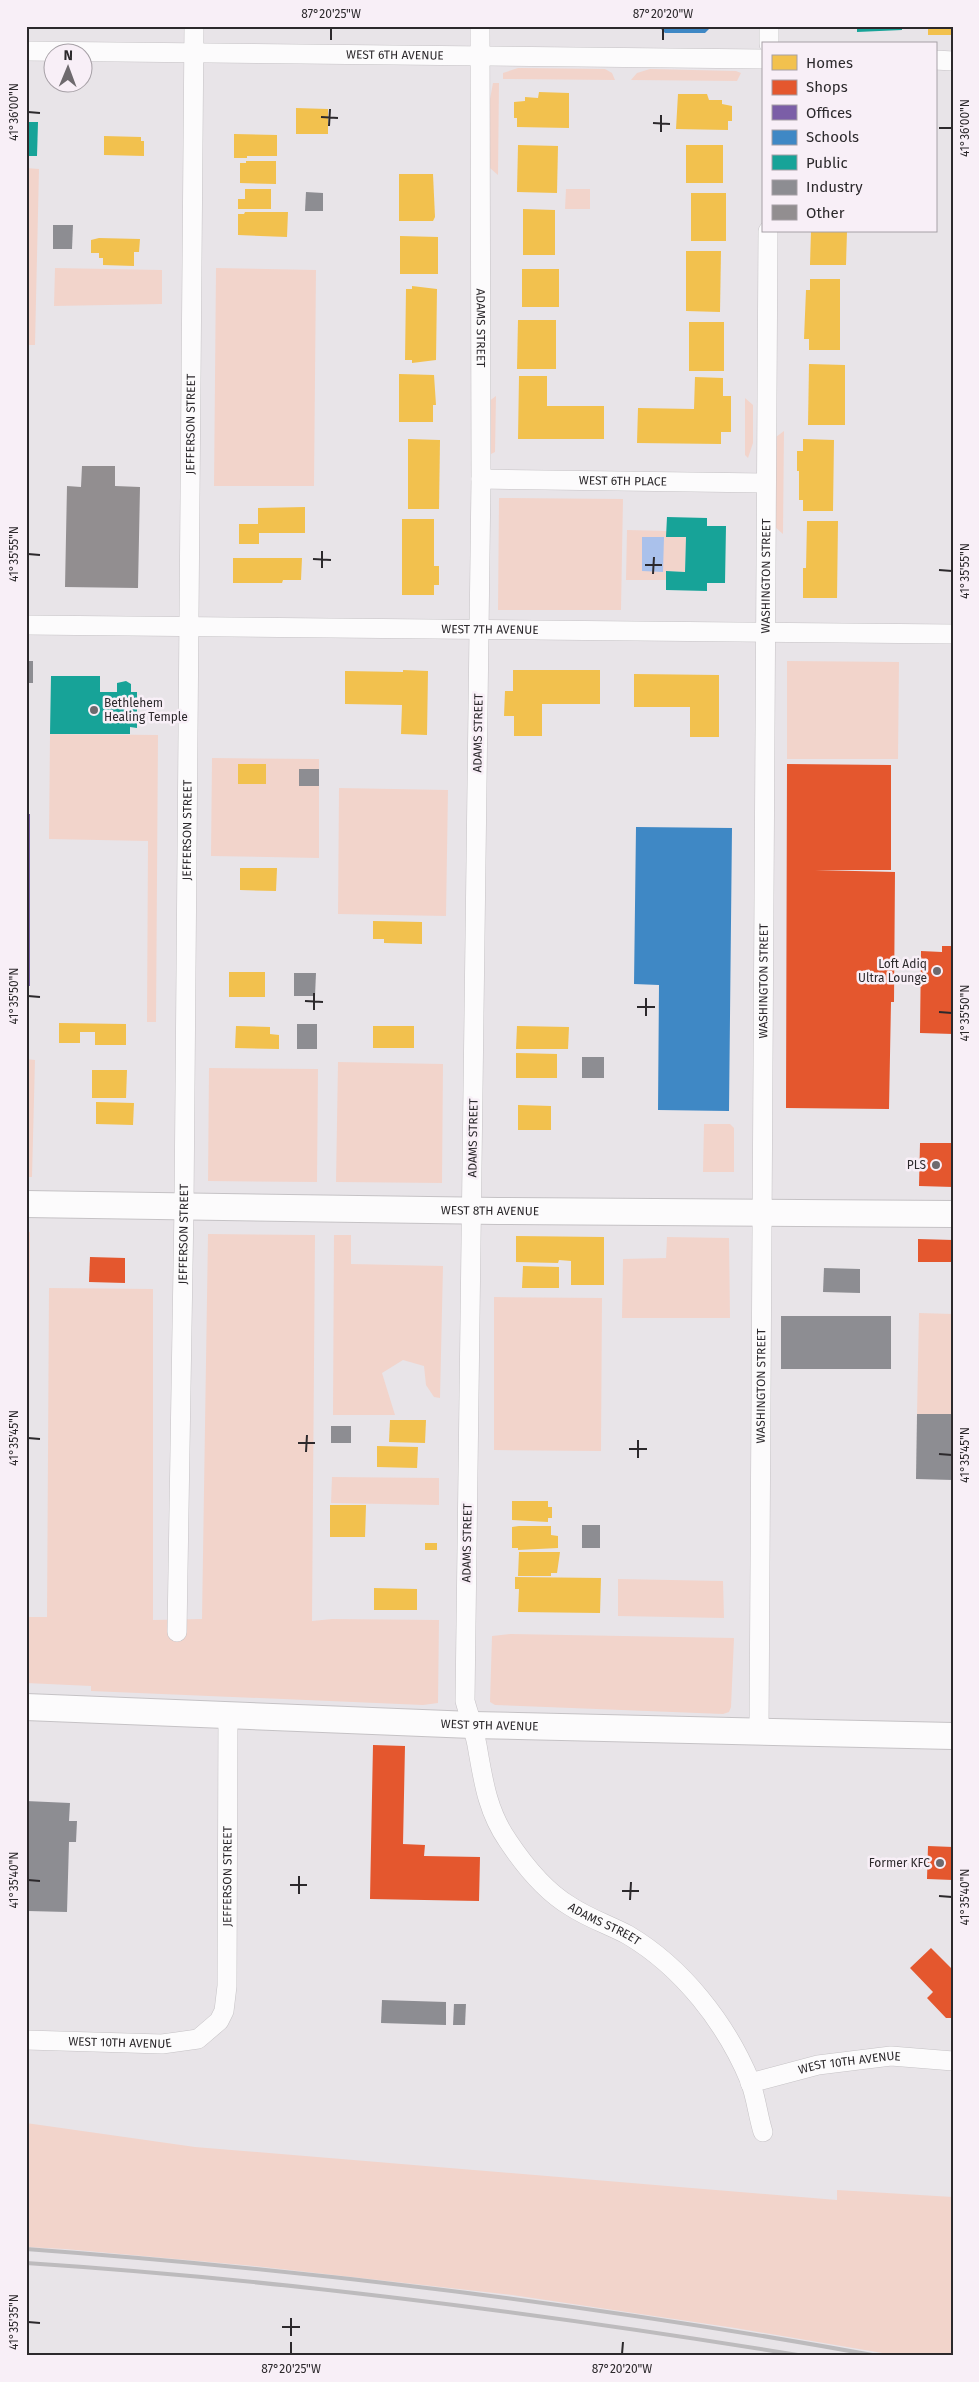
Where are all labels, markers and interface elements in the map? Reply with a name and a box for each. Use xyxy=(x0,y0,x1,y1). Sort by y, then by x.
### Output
text: 87°20'25"W xyxy=(301,7,361,21)
text: 87°20'20"W xyxy=(633,7,693,21)
north arrow xyxy=(42,42,92,92)
legend xyxy=(762,42,936,232)
text: N xyxy=(63,47,73,64)
street label: WEST 6TH AVENUE xyxy=(346,47,444,63)
text: Homes xyxy=(806,54,853,72)
text: Shops xyxy=(806,78,848,96)
text: 41°36'00"N xyxy=(7,83,21,141)
text: 41°36'00"N xyxy=(958,99,972,157)
text: Offices xyxy=(806,104,852,122)
text: Schools xyxy=(806,128,859,146)
text: Public xyxy=(806,154,848,172)
text: Industry xyxy=(806,178,863,196)
text: Other xyxy=(806,204,845,222)
street label: ADAMS STREET xyxy=(474,288,488,368)
street label: JEFFERSON STREET xyxy=(183,373,198,474)
street label: WEST 6TH PLACE xyxy=(579,473,667,489)
street label: WASHINGTON STREET xyxy=(759,518,773,634)
text: 41°35'55"N xyxy=(7,526,21,582)
text: 41°35'55"N xyxy=(958,543,972,599)
street label: WEST 7TH AVENUE xyxy=(441,622,539,637)
street label: ADAMS STREET xyxy=(470,693,486,773)
place label: Bethlehem Healing Temple xyxy=(104,696,188,724)
marker: Bethlehem Healing Temple xyxy=(88,704,100,716)
street label: JEFFERSON STREET xyxy=(180,779,195,880)
street label: WASHINGTON STREET xyxy=(756,923,771,1039)
place label: Loft Adiq Ultra Lounge xyxy=(858,957,927,985)
marker: Loft Adiq Ultra Lounge xyxy=(931,965,943,977)
text: 41°35'50"N xyxy=(7,967,21,1025)
text: 41°35'50"N xyxy=(958,984,972,1042)
street label: ADAMS STREET xyxy=(465,1098,481,1178)
place label: PLS xyxy=(907,1158,926,1172)
marker: PLS xyxy=(930,1159,942,1171)
street label: JEFFERSON STREET xyxy=(176,1183,191,1284)
street label: WEST 8TH AVENUE xyxy=(441,1203,539,1218)
street label: WASHINGTON STREET xyxy=(754,1328,768,1444)
text: 41°35'45"N xyxy=(7,1410,21,1466)
text: 41°35'45"N xyxy=(958,1427,972,1483)
street label: ADAMS STREET xyxy=(459,1503,475,1583)
street label: WEST 9TH AVENUE xyxy=(440,1717,539,1734)
street label: JEFFERSON STREET xyxy=(220,1825,235,1927)
text: 41°35'40"N xyxy=(7,1852,21,1908)
place label: Former KFC xyxy=(869,1856,930,1870)
marker: Former KFC xyxy=(934,1857,946,1869)
text: 41°35'40"N xyxy=(958,1869,972,1925)
street label: ADAMS STREET xyxy=(566,1900,644,1949)
street label: WEST 10TH AVENUE xyxy=(68,2034,173,2051)
street label: WEST 10TH AVENUE xyxy=(797,2049,901,2077)
text: 41°35'35"N xyxy=(7,2294,21,2350)
text: 87°20'25"W xyxy=(261,2362,321,2376)
text: 87°20'20"W xyxy=(592,2362,652,2376)

